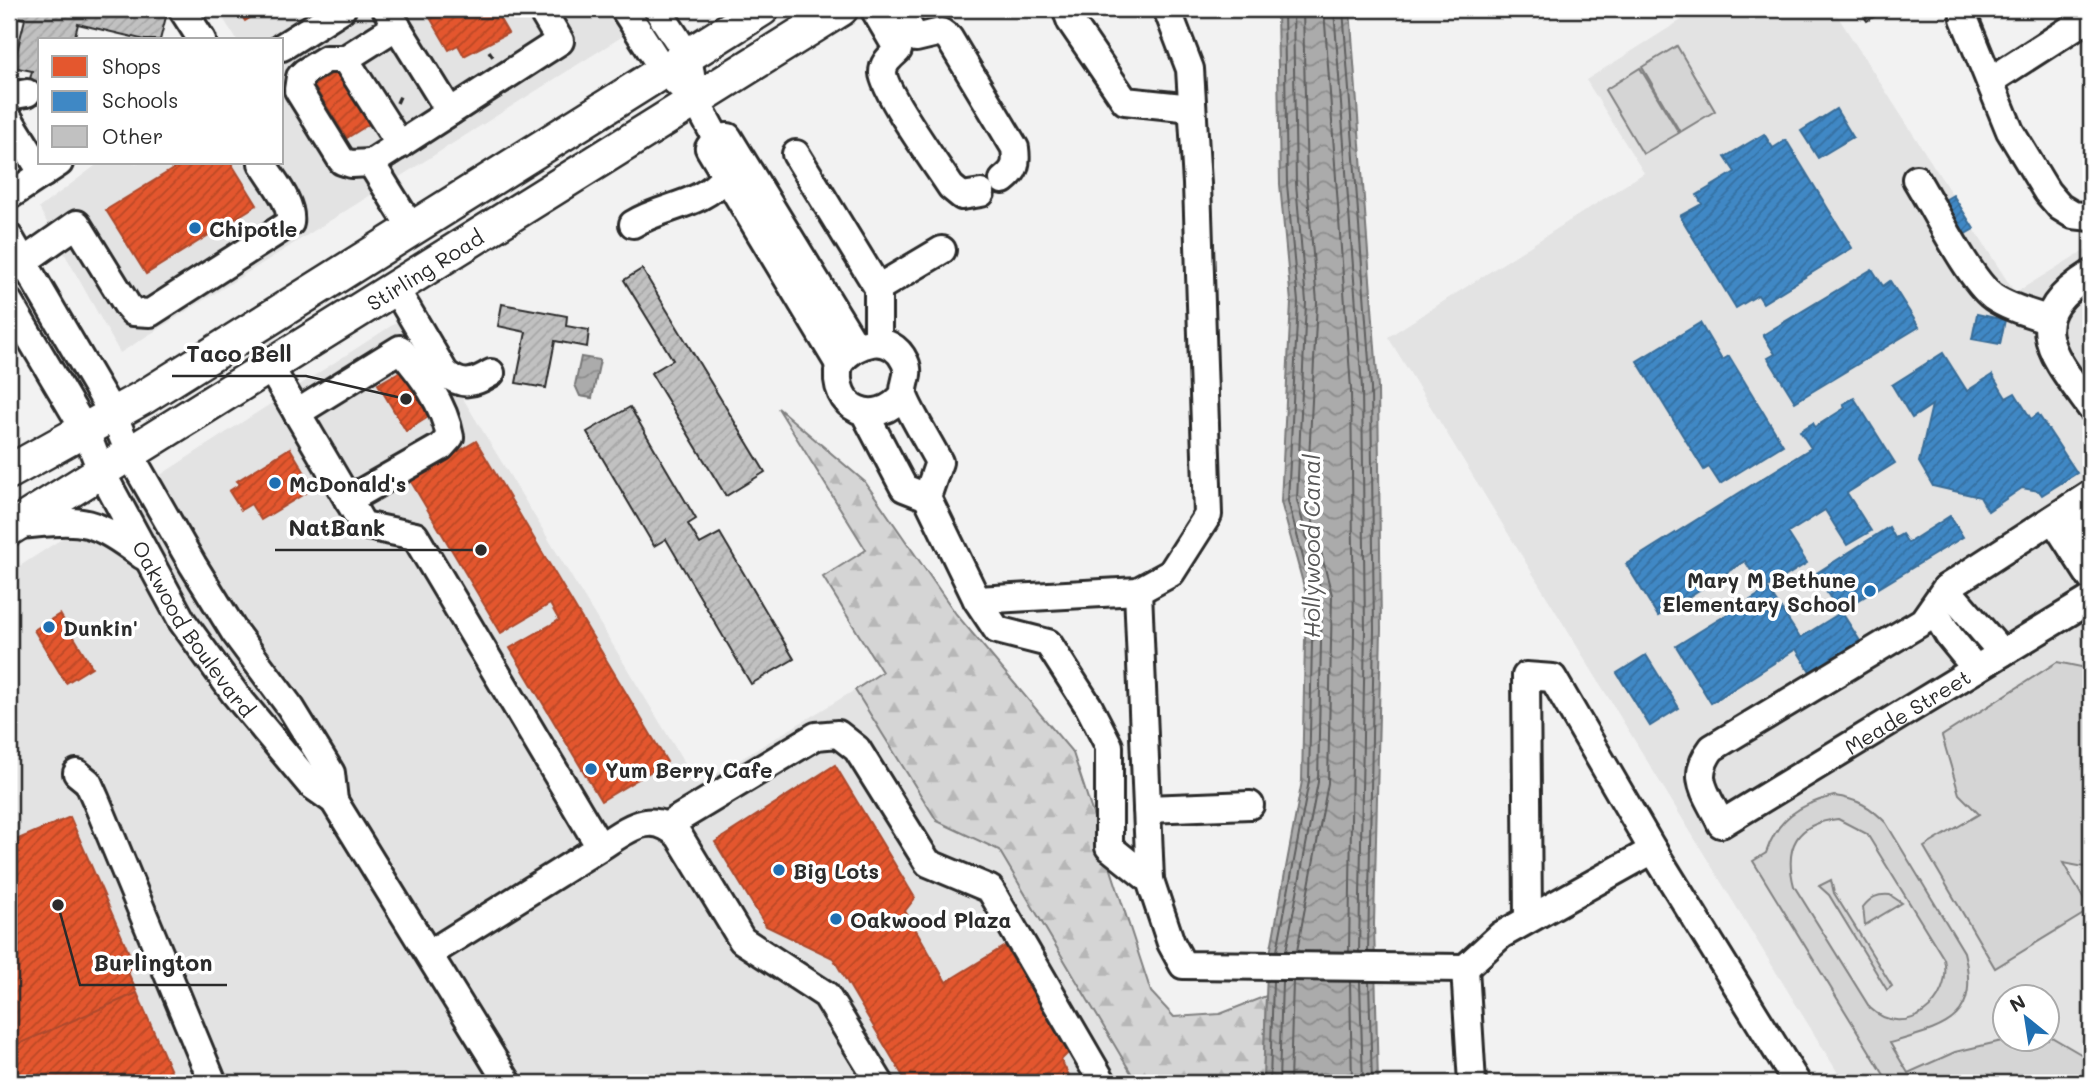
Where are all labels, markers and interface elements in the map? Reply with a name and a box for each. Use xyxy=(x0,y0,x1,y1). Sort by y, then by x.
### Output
legend xyxy=(38,38,284,164)
text: Shops xyxy=(102,52,161,79)
text: Schools xyxy=(102,86,178,113)
text: Other xyxy=(102,122,163,149)
place label: Chipotle xyxy=(209,215,297,242)
marker: Chipotle xyxy=(187,220,203,236)
street label: Stirling Road xyxy=(361,223,488,316)
callout: Taco Bell xyxy=(172,332,306,376)
text: Taco Bell xyxy=(186,338,292,368)
water label: Hollywood Canal xyxy=(1296,454,1326,638)
place label: McDonald's xyxy=(289,470,406,497)
marker: McDonald's xyxy=(267,475,283,491)
callout: NatBank xyxy=(275,506,400,550)
text: NatBank xyxy=(288,512,386,542)
street label: Oakwood Boulevard xyxy=(127,535,262,722)
place label: Mary M Bethune Elementary School xyxy=(1662,566,1856,618)
marker: Mary M Bethune Elementary School xyxy=(1862,583,1878,599)
place label: Dunkin' xyxy=(63,614,138,641)
marker: Dunkin' xyxy=(41,619,57,635)
street label: Meade Street xyxy=(1839,662,1975,760)
place label: Yum Berry Cafe xyxy=(605,756,773,784)
marker: Yum Berry Cafe xyxy=(583,761,599,777)
place label: Big Lots xyxy=(793,857,879,884)
marker: Big Lots xyxy=(771,862,787,878)
place label: Oakwood Plaza xyxy=(850,906,1012,933)
marker: Oakwood Plaza xyxy=(828,911,844,927)
callout: Burlington xyxy=(80,941,227,985)
text: Burlington xyxy=(94,947,212,977)
north arrow xyxy=(1992,984,2062,1054)
text: N xyxy=(2005,988,2030,1017)

